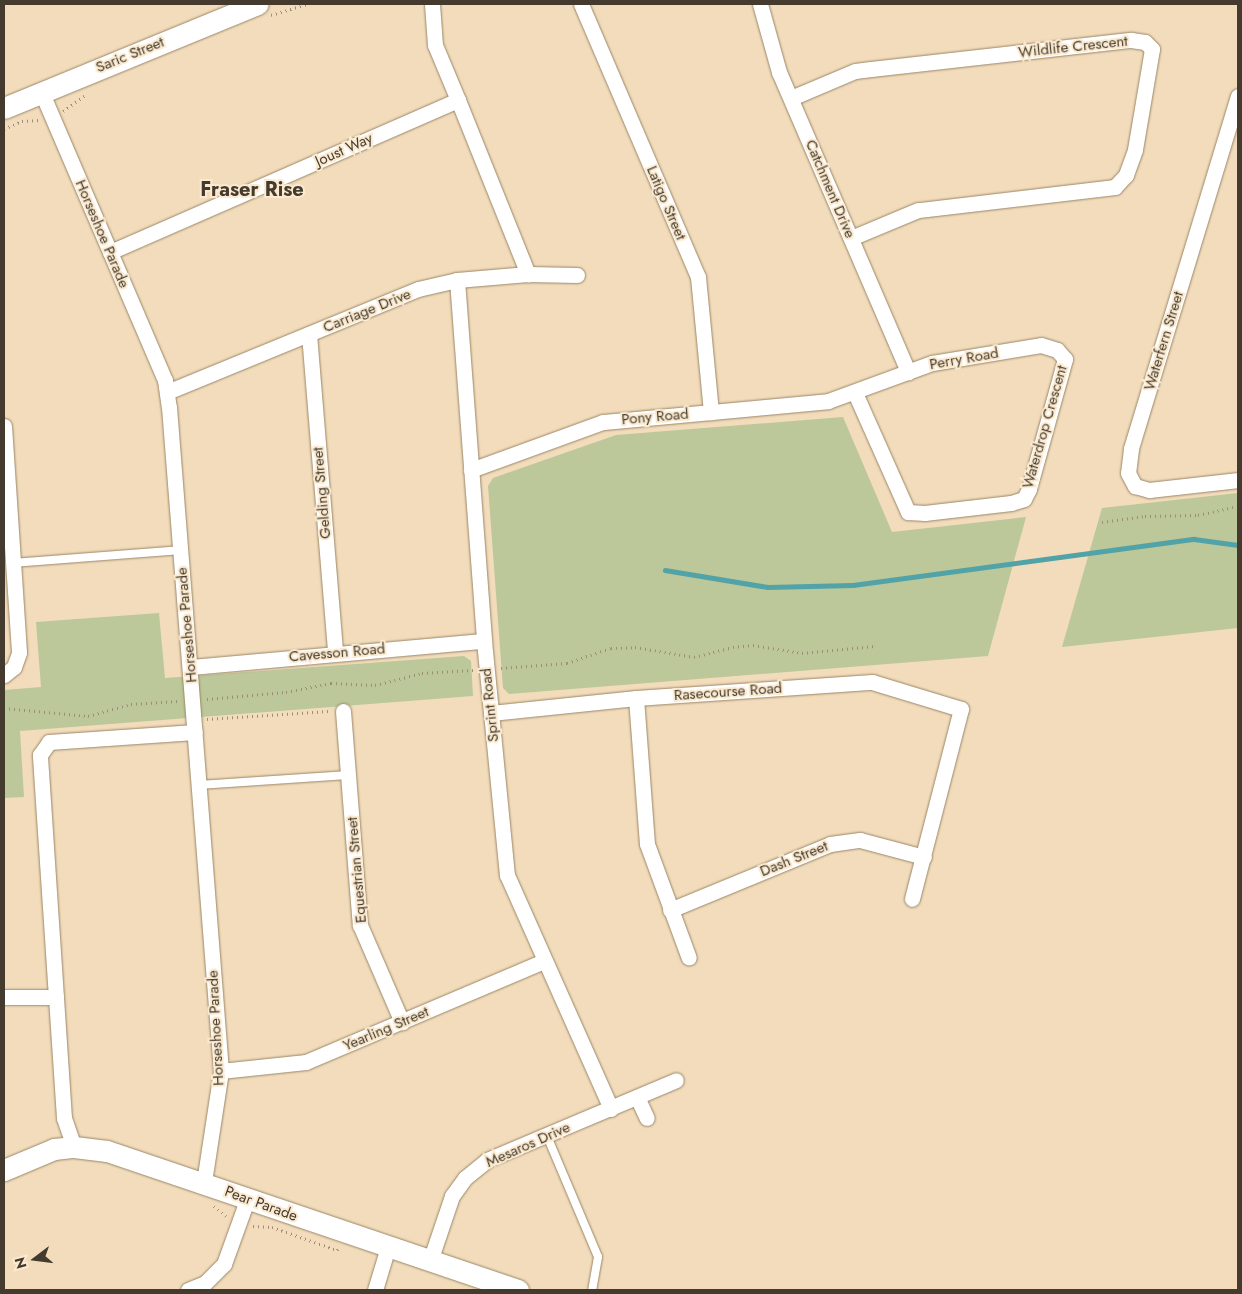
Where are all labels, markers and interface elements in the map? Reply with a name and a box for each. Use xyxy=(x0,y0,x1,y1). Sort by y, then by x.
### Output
street label: Wildlife Crescent xyxy=(1017,32,1129,62)
street label: Saric Street xyxy=(93,33,167,77)
street label: Joust Way xyxy=(313,129,375,171)
street label: Catchment Drive xyxy=(801,137,859,241)
street label: Latigo Street xyxy=(642,163,690,243)
street label: Horseshoe Parade xyxy=(71,177,133,291)
district label: Fraser Rise xyxy=(200,177,304,201)
street label: Carriage Drive xyxy=(321,285,413,337)
street label: Waterfern Street xyxy=(1140,289,1188,393)
street label: Perry Road xyxy=(928,344,1000,374)
street label: Waterdrop Crescent xyxy=(1019,363,1071,491)
street label: Pony Road xyxy=(621,405,689,429)
street label: Gelding Street xyxy=(309,446,335,540)
street label: Horseshoe Parade xyxy=(173,567,201,683)
street label: Cavesson Road xyxy=(288,640,386,666)
street label: Sprint Road xyxy=(477,667,503,743)
street label: Rasecourse Road xyxy=(673,679,783,705)
street label: Equestrian Street xyxy=(343,816,371,924)
street label: Dash Street xyxy=(757,837,831,881)
street label: Horseshoe Parade xyxy=(204,970,228,1086)
street label: Yearling Street xyxy=(341,1003,431,1055)
street label: Mesaros Drive xyxy=(483,1118,573,1172)
street label: Pear Parade xyxy=(222,1183,300,1225)
north arrow xyxy=(10,1234,60,1284)
text: N xyxy=(9,1255,32,1271)

